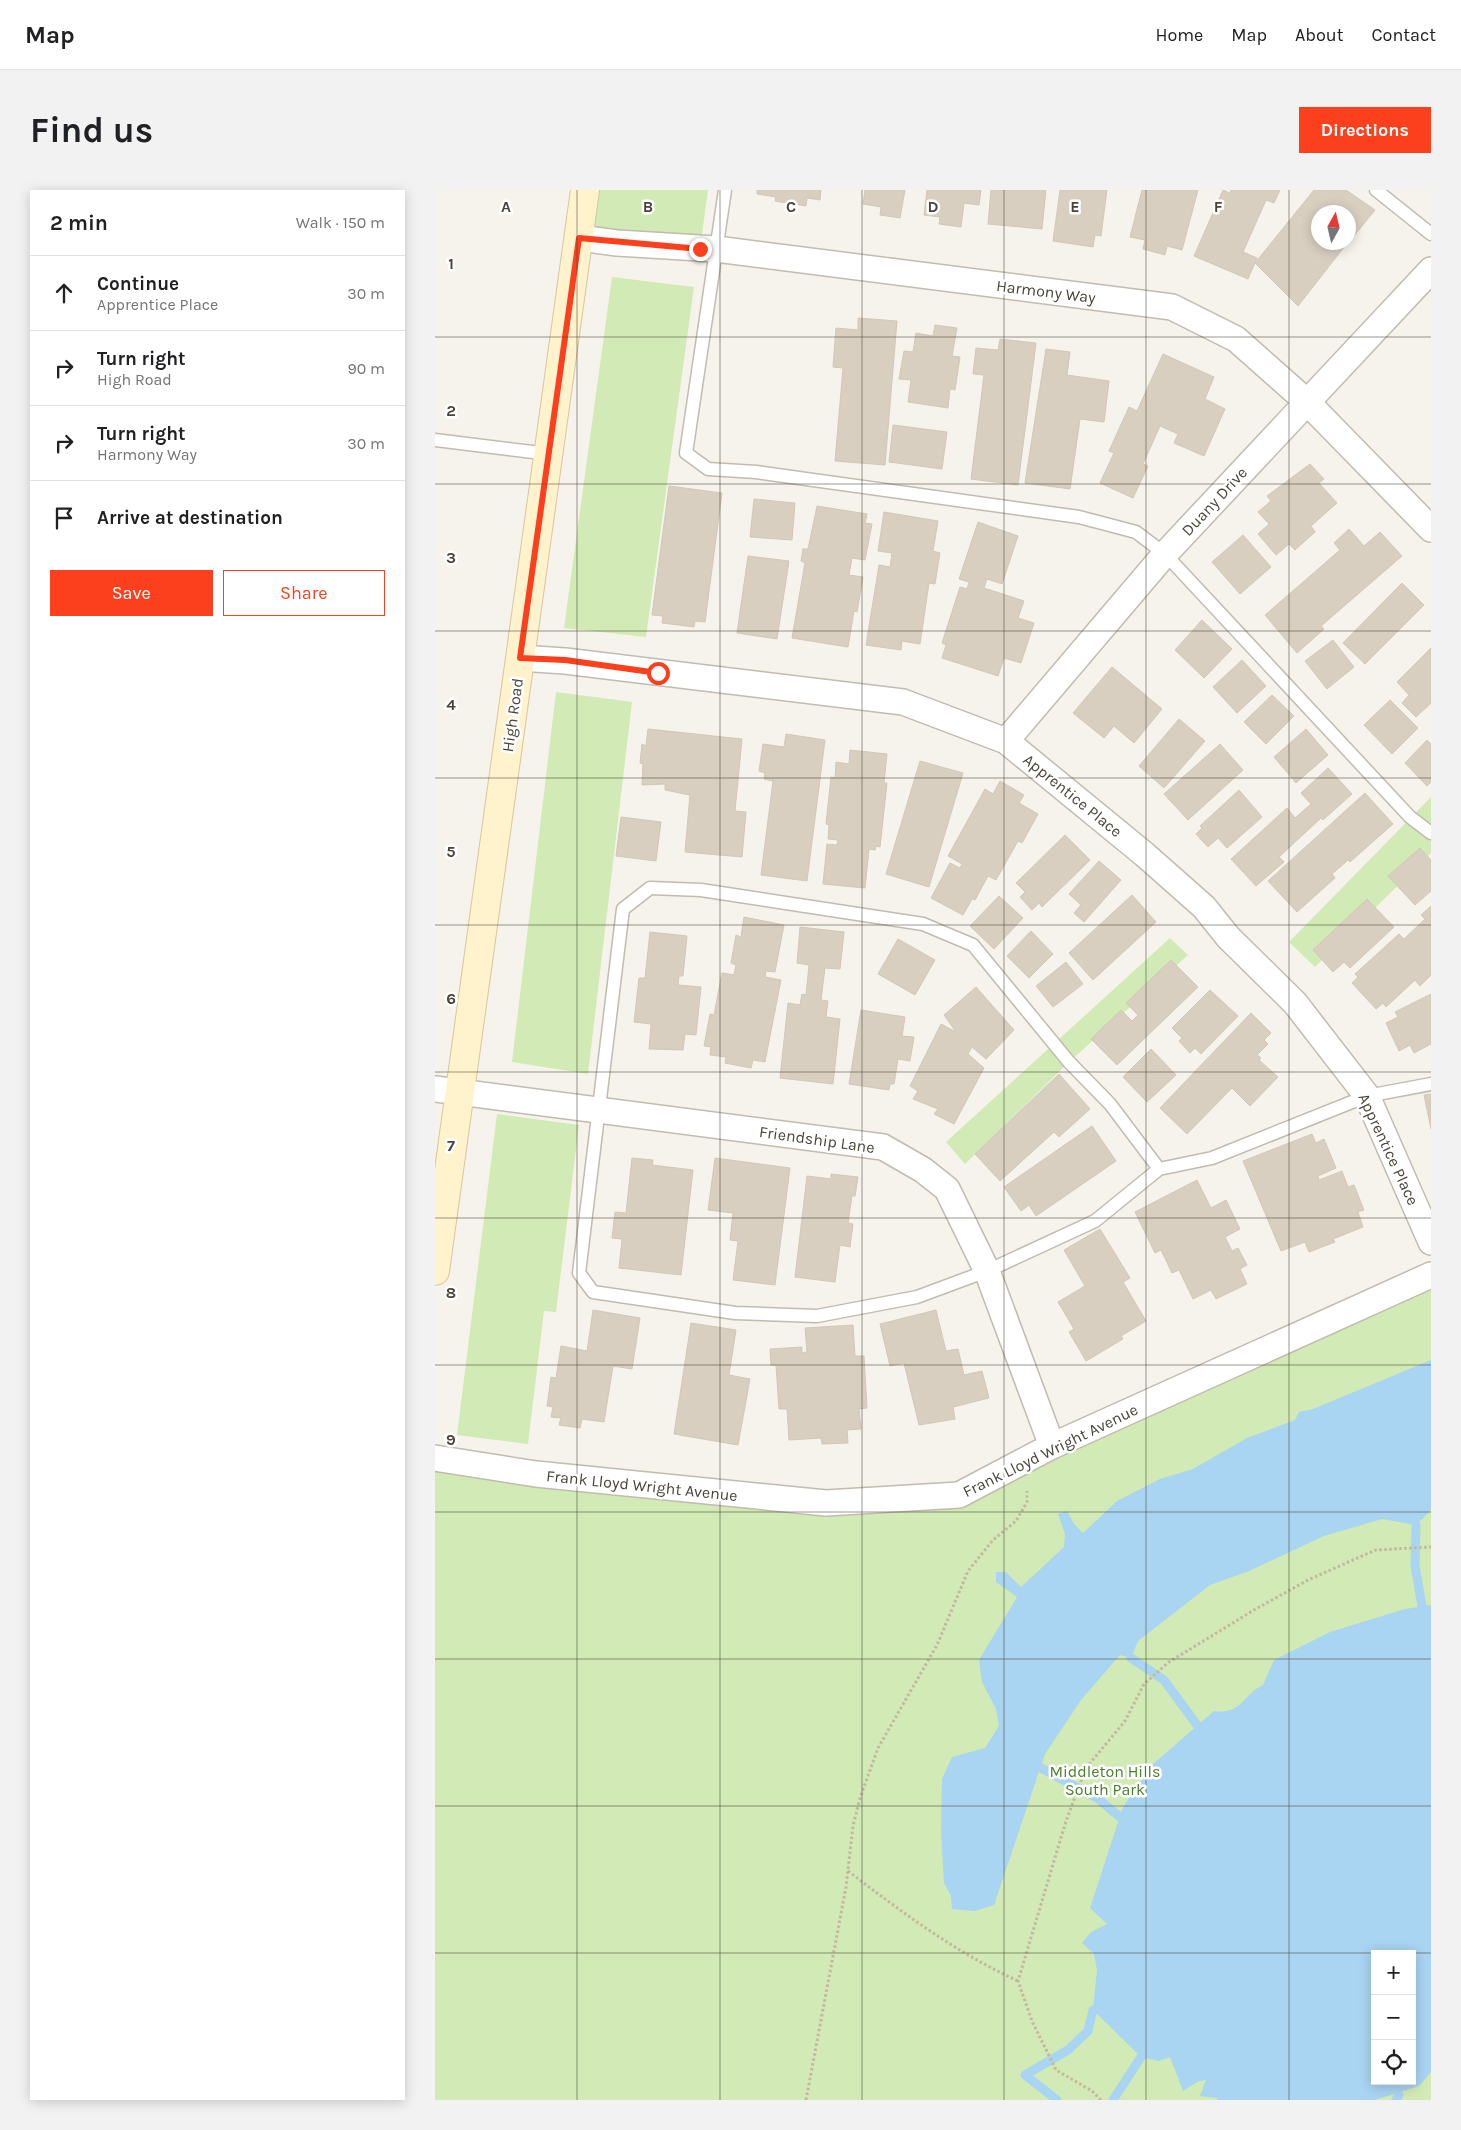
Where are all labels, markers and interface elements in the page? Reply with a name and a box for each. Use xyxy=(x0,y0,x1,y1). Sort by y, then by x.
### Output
text: Map xyxy=(25,21,75,49)
text: Home xyxy=(1155,24,1203,46)
text: Map xyxy=(1231,24,1267,46)
text: About xyxy=(1295,24,1344,46)
text: Contact xyxy=(1372,24,1436,46)
button: Directions xyxy=(1299,107,1431,153)
text: Find us xyxy=(30,110,153,151)
text: A xyxy=(501,197,511,216)
text: B xyxy=(643,197,653,216)
text: C xyxy=(786,197,796,216)
text: D xyxy=(928,197,939,216)
text: E xyxy=(1070,197,1080,216)
text: F xyxy=(1214,197,1223,216)
north arrow xyxy=(1311,205,1356,250)
text: 2 min xyxy=(50,211,108,235)
text: Walk · 150 m xyxy=(296,213,385,232)
route end xyxy=(689,238,712,261)
text: 1 xyxy=(448,254,454,273)
text: Continue xyxy=(97,273,179,295)
street label: Harmony Way xyxy=(995,276,1097,307)
icon: ahead xyxy=(50,279,78,307)
text: 30 m xyxy=(347,284,385,303)
text: Apprentice Place xyxy=(97,295,218,314)
text: Turn right xyxy=(97,348,186,370)
icon: right xyxy=(50,354,78,382)
text: 90 m xyxy=(347,359,385,378)
text: High Road xyxy=(97,370,172,389)
text: 2 xyxy=(446,401,456,420)
text: Turn right xyxy=(97,423,186,445)
icon: right xyxy=(50,429,78,457)
text: 30 m xyxy=(347,434,385,453)
text: Harmony Way xyxy=(97,445,197,464)
street label: Duany Drive xyxy=(1178,463,1251,540)
icon: arrive xyxy=(50,504,78,532)
text: Arrive at destination xyxy=(97,507,283,529)
text: 3 xyxy=(446,548,456,567)
button: Save xyxy=(50,570,213,616)
button: Share xyxy=(223,570,385,616)
route start xyxy=(647,662,670,685)
street label: High Road xyxy=(498,677,527,753)
text: 4 xyxy=(446,695,456,714)
street label: Apprentice Place xyxy=(1020,750,1126,841)
text: 5 xyxy=(446,842,456,861)
text: 6 xyxy=(446,989,456,1008)
street label: Apprentice Place xyxy=(1354,1090,1423,1208)
street label: Friendship Lane xyxy=(758,1122,876,1157)
text: 7 xyxy=(447,1136,455,1155)
text: 8 xyxy=(446,1283,456,1302)
street label: Frank Lloyd Wright Avenue xyxy=(960,1400,1141,1501)
text: 9 xyxy=(446,1430,456,1449)
street label: Frank Lloyd Wright Avenue xyxy=(545,1466,739,1505)
park label: Middleton Hills South Park xyxy=(1049,1762,1161,1799)
map controls xyxy=(1371,1950,1416,2085)
button: + xyxy=(1371,1950,1416,1995)
button: − xyxy=(1371,1995,1416,2040)
button: locate xyxy=(1371,2040,1416,2085)

